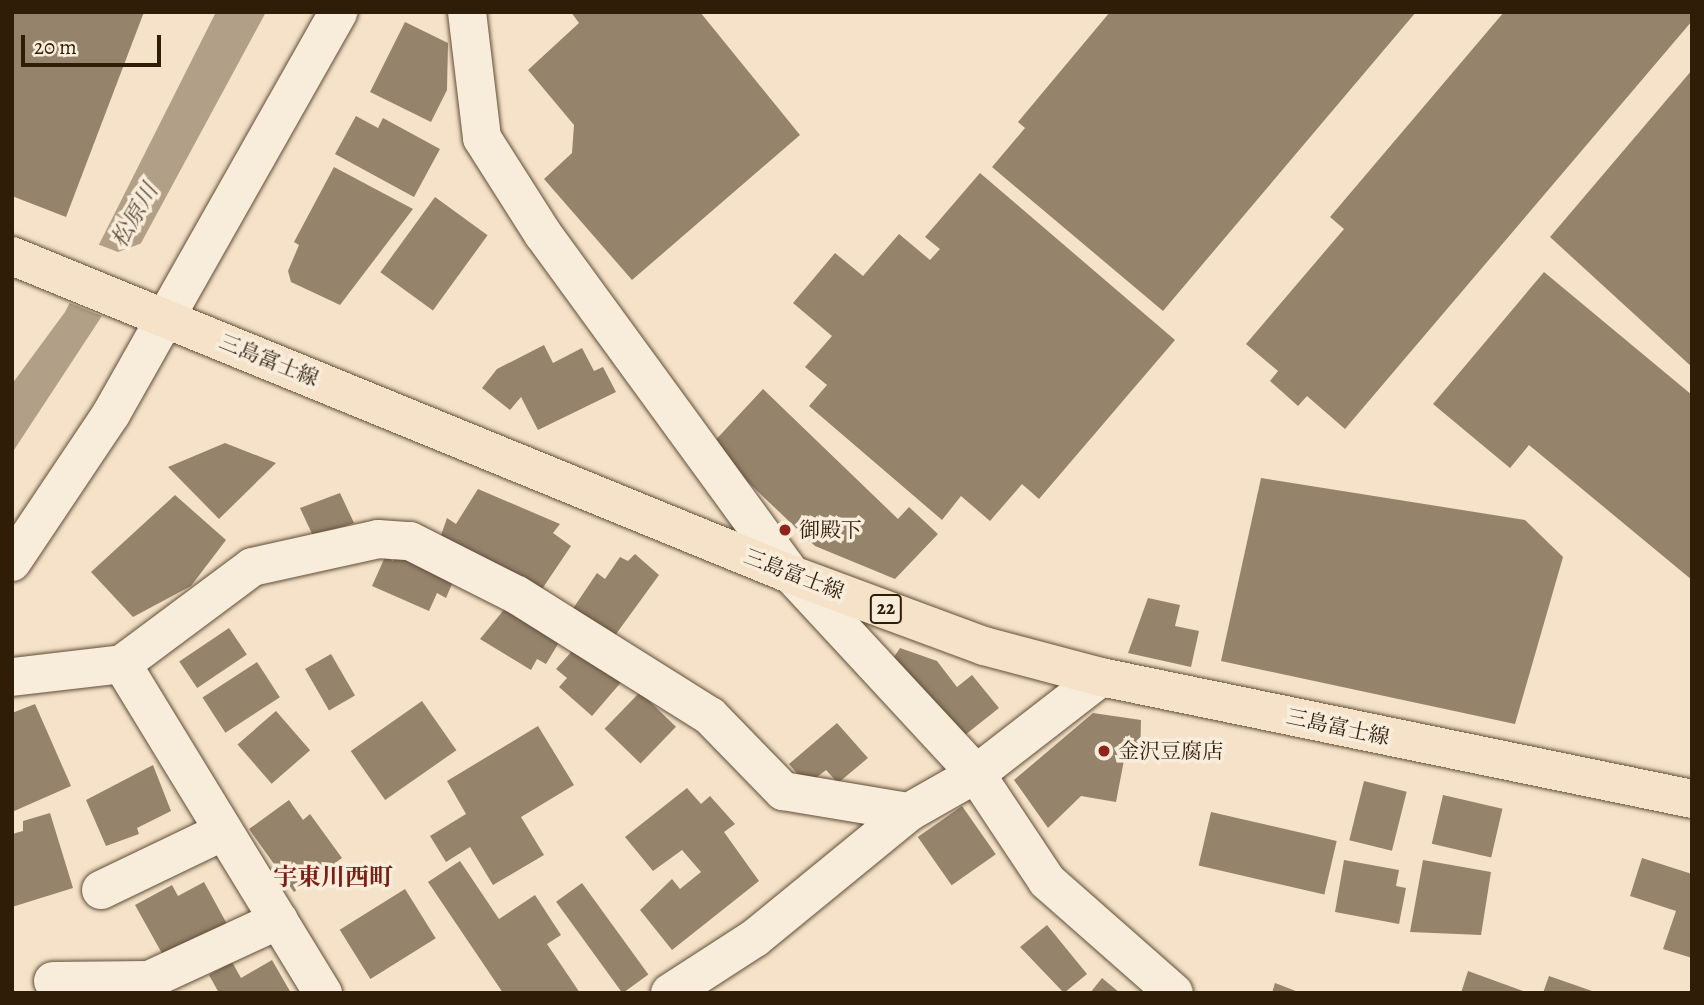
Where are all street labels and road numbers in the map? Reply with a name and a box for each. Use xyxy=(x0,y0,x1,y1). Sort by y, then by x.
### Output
street label: 三島富士線 xyxy=(216,329,322,391)
street label: 三島富士線 xyxy=(740,543,848,605)
road number: 22 xyxy=(868,594,903,624)
street label: 三島富士線 xyxy=(1284,704,1392,750)

